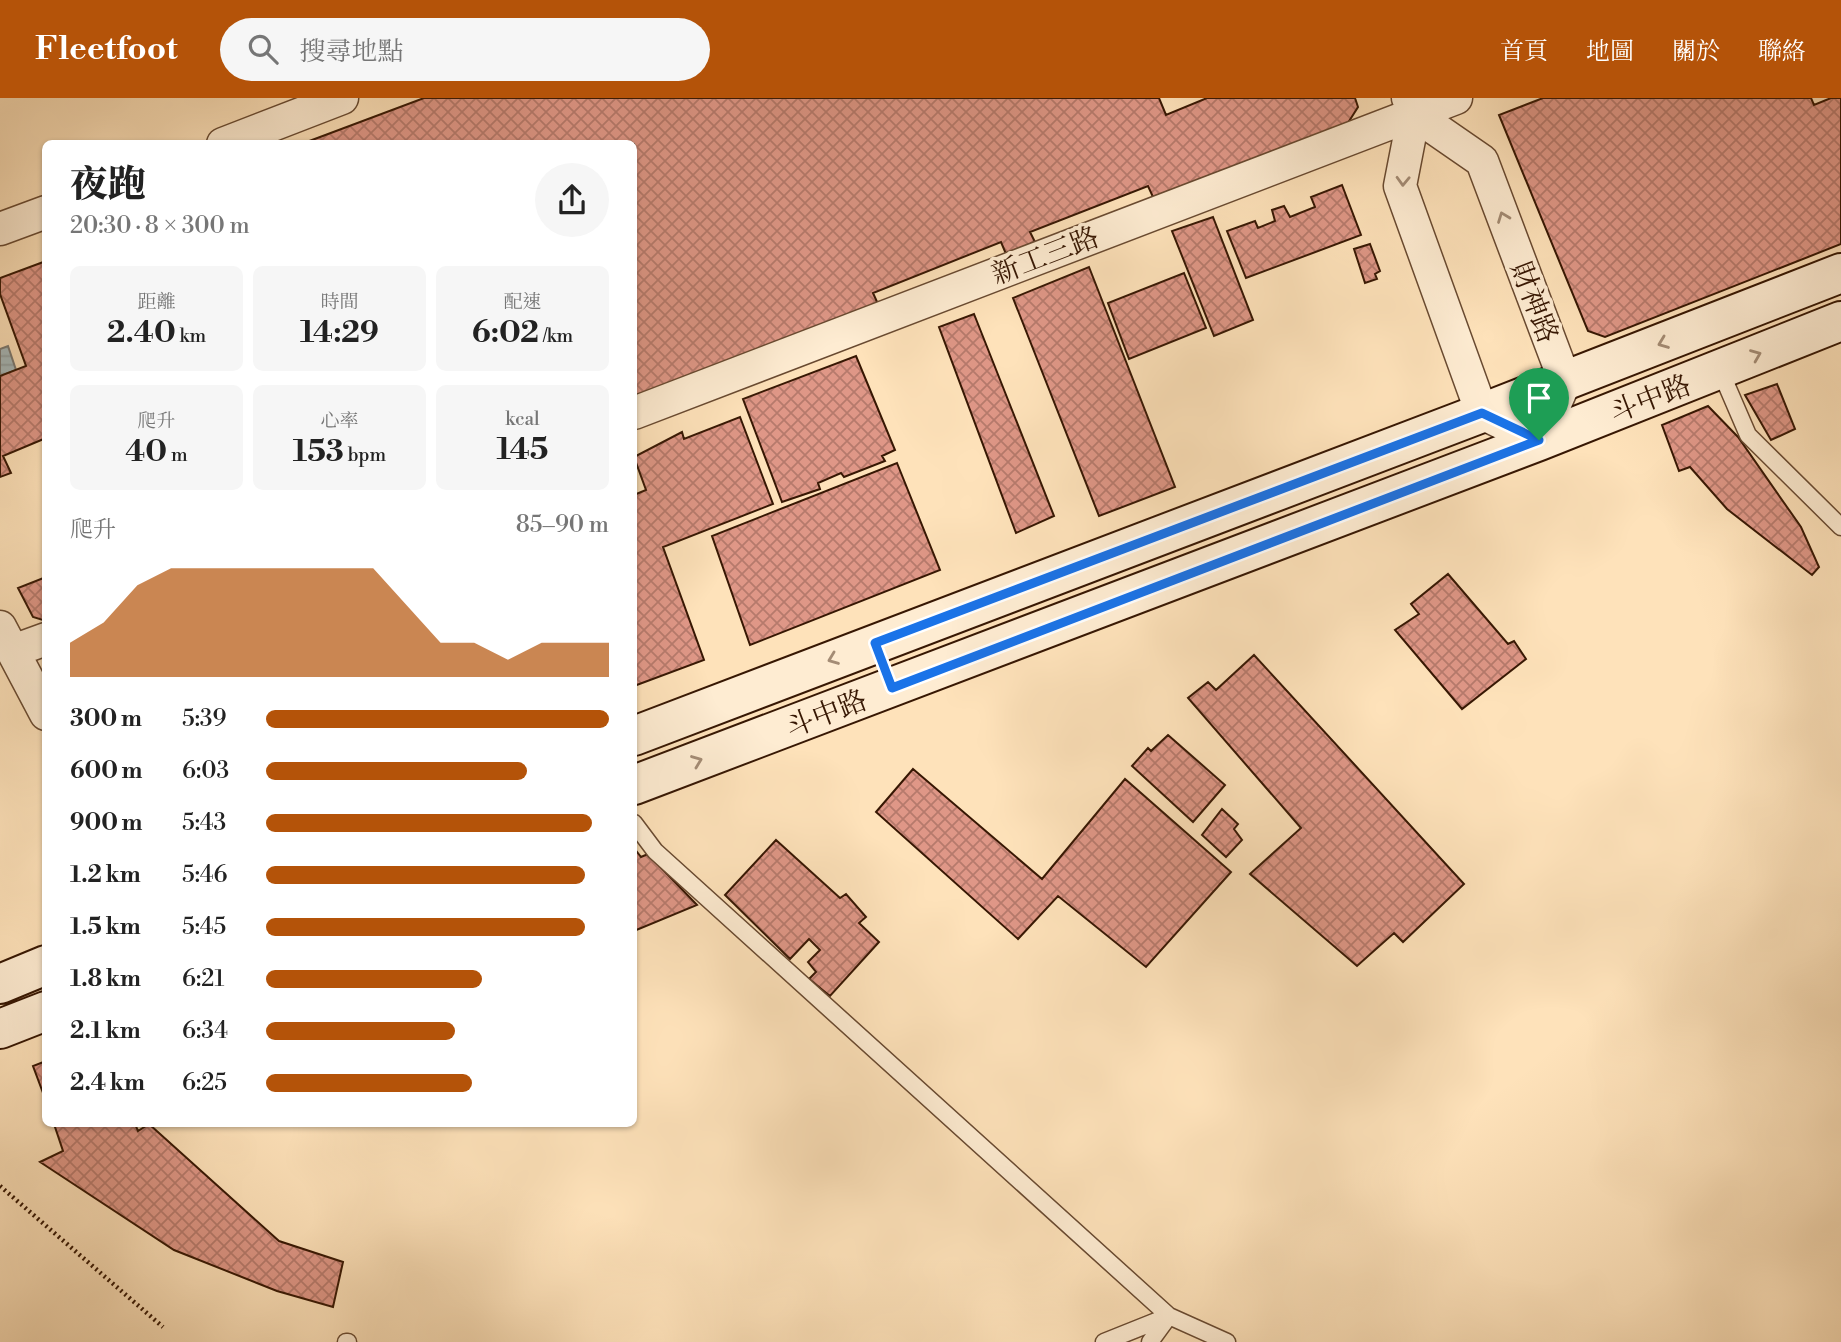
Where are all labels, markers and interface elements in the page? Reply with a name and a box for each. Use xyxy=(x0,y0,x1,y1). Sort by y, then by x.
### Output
search box xyxy=(220,18,710,81)
text: Fleetfoot xyxy=(35,29,178,70)
icon: search xyxy=(244,30,282,68)
text: 搜尋地點 xyxy=(300,36,404,68)
text: 首頁 xyxy=(1500,37,1548,67)
text: 地圖 xyxy=(1586,37,1634,67)
text: 關於 xyxy=(1672,37,1720,67)
text: 聯絡 xyxy=(1758,37,1806,67)
text: 夜跑 xyxy=(70,162,146,209)
button: share xyxy=(535,163,609,237)
one-way arrow xyxy=(1395,176,1410,187)
text: 20:30 · 8 × 300 m xyxy=(70,212,250,240)
one-way arrow xyxy=(1498,212,1512,224)
street label: 新工三路 xyxy=(987,220,1104,293)
street label: 財神路 xyxy=(1502,257,1565,348)
text: 距離 xyxy=(137,290,176,314)
text: 時間 xyxy=(320,290,359,314)
text: 配速 xyxy=(503,290,542,314)
text: 2.40 xyxy=(107,314,176,352)
text: 14:29 xyxy=(300,314,379,352)
text: 6:02 xyxy=(472,314,539,352)
text: km xyxy=(176,324,206,348)
text: /km xyxy=(539,324,573,348)
one-way arrow xyxy=(1658,334,1670,348)
one-way arrow xyxy=(1750,350,1762,364)
pin xyxy=(1509,368,1569,440)
street label: 斗中路 xyxy=(1605,368,1696,431)
icon: arrive xyxy=(1520,379,1558,417)
text: kcal xyxy=(505,407,540,431)
text: 爬升 xyxy=(137,409,176,433)
text: 心率 xyxy=(320,409,359,433)
text: 145 xyxy=(497,431,548,469)
text: 40 xyxy=(125,433,167,471)
text: 153 xyxy=(293,433,344,471)
text: m xyxy=(167,443,188,467)
text: bpm xyxy=(344,443,386,467)
text: 85–90 m xyxy=(516,511,609,539)
text: 爬升 xyxy=(70,516,116,544)
one-way arrow xyxy=(827,651,839,665)
street label: 斗中路 xyxy=(781,683,872,746)
text: 300 m xyxy=(70,705,142,733)
text: 5:39 xyxy=(182,705,227,733)
one-way arrow xyxy=(691,756,703,770)
text: 600 m xyxy=(70,757,143,785)
text: 6:03 xyxy=(182,757,229,785)
text: 900 m xyxy=(70,809,143,837)
text: 5:43 xyxy=(182,809,226,837)
text: 1.2 km xyxy=(70,861,141,889)
text: 5:46 xyxy=(182,861,228,889)
text: 1.5 km xyxy=(70,913,141,941)
text: 5:45 xyxy=(182,913,226,941)
text: 1.8 km xyxy=(70,965,141,993)
text: 6:21 xyxy=(182,965,224,993)
text: 2.1 km xyxy=(70,1017,141,1045)
text: 6:34 xyxy=(182,1017,228,1045)
text: 2.4 km xyxy=(70,1069,145,1097)
text: 6:25 xyxy=(182,1069,227,1097)

